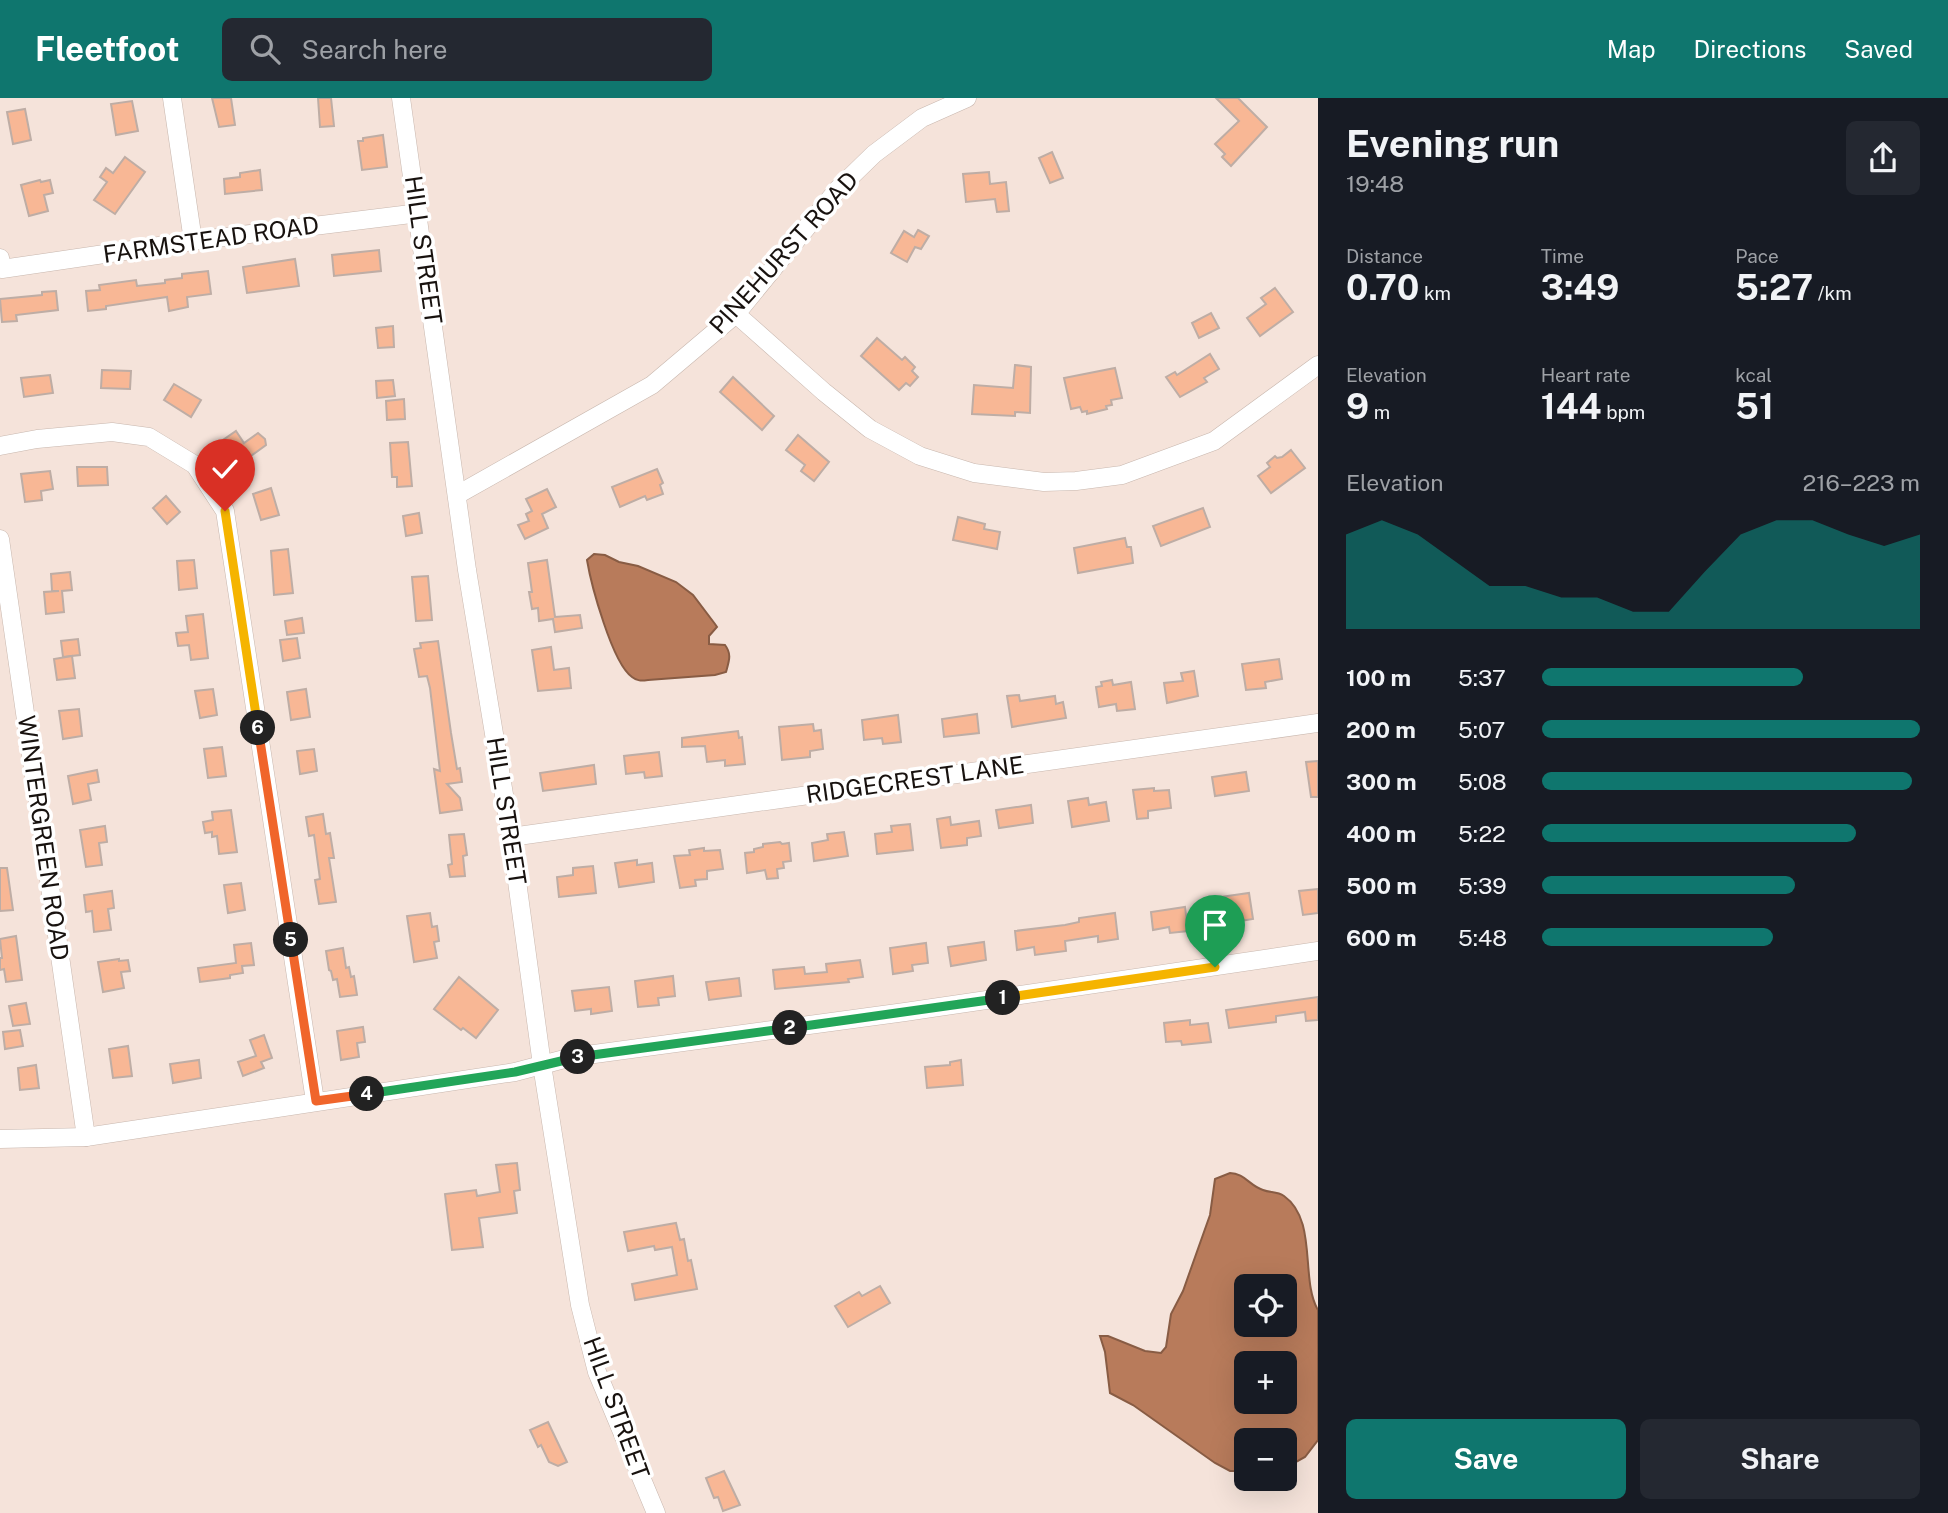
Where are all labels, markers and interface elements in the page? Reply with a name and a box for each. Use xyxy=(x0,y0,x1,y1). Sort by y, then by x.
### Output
search box xyxy=(222,18,712,81)
text: Fleetfoot xyxy=(35,30,180,68)
icon: search xyxy=(246,30,284,68)
text: Search here xyxy=(302,34,448,65)
text: Map xyxy=(1607,35,1656,63)
text: Directions xyxy=(1694,35,1806,63)
text: Saved xyxy=(1844,35,1913,63)
text: Evening run xyxy=(1346,121,1559,166)
button: share xyxy=(1846,121,1920,195)
street label: PINEHURST ROAD xyxy=(703,166,863,339)
text: 19:48 xyxy=(1346,170,1404,197)
street label: HILL STREET xyxy=(400,174,448,326)
street label: FARMSTEAD ROAD xyxy=(101,210,321,268)
text: Distance xyxy=(1346,245,1423,267)
text: Time xyxy=(1541,245,1584,267)
text: Pace xyxy=(1735,245,1779,267)
text: 0.70 xyxy=(1346,267,1419,308)
text: 3:49 xyxy=(1541,267,1619,308)
text: 5:27 xyxy=(1735,267,1813,308)
text: km xyxy=(1419,282,1451,304)
text: /km xyxy=(1813,282,1852,304)
text: Elevation xyxy=(1346,364,1427,386)
text: Heart rate xyxy=(1541,364,1630,386)
text: kcal xyxy=(1735,364,1772,386)
text: 9 xyxy=(1346,386,1369,427)
text: 144 xyxy=(1541,386,1602,427)
text: 51 xyxy=(1735,386,1774,427)
text: m xyxy=(1369,401,1390,423)
text: bpm xyxy=(1602,401,1645,423)
pin xyxy=(195,439,255,511)
icon: check xyxy=(206,450,244,488)
text: Elevation xyxy=(1346,469,1444,496)
text: 216–223 m xyxy=(1802,469,1920,496)
text: 100 m xyxy=(1346,664,1411,691)
text: 5:37 xyxy=(1458,664,1506,691)
pin: 6 xyxy=(240,710,276,746)
street label: WINTERGREEN ROAD xyxy=(13,713,75,962)
text: 6 xyxy=(251,716,264,738)
text: 200 m xyxy=(1346,716,1416,743)
text: 5:07 xyxy=(1458,716,1505,743)
street label: HILL STREET xyxy=(481,735,533,887)
street label: RIDGECREST LANE xyxy=(804,750,1026,808)
text: 300 m xyxy=(1346,768,1417,795)
text: 5:08 xyxy=(1458,768,1507,795)
text: 400 m xyxy=(1346,820,1416,847)
text: 5:22 xyxy=(1458,820,1506,847)
text: 500 m xyxy=(1346,872,1417,899)
text: 5:39 xyxy=(1458,872,1507,899)
pin xyxy=(1185,895,1245,967)
icon: arrive xyxy=(1196,906,1234,944)
pin: 5 xyxy=(274,922,308,958)
text: 600 m xyxy=(1346,924,1416,951)
text: 5:48 xyxy=(1458,924,1507,951)
text: 5 xyxy=(284,928,297,950)
pin: 1 xyxy=(986,981,1020,1016)
text: 1 xyxy=(998,986,1007,1008)
pin: 2 xyxy=(772,1010,808,1046)
text: 2 xyxy=(783,1016,796,1038)
pin: 3 xyxy=(560,1040,596,1074)
text: 3 xyxy=(571,1045,584,1067)
pin: 4 xyxy=(350,1076,384,1112)
text: 4 xyxy=(360,1082,373,1104)
map controls xyxy=(1234,1274,1297,1491)
button: locate xyxy=(1234,1274,1297,1337)
street label: HILL STREET xyxy=(578,1333,656,1483)
button: + xyxy=(1234,1351,1297,1414)
button: Save xyxy=(1346,1419,1626,1499)
button: Share xyxy=(1640,1419,1920,1499)
button: − xyxy=(1234,1428,1297,1491)

